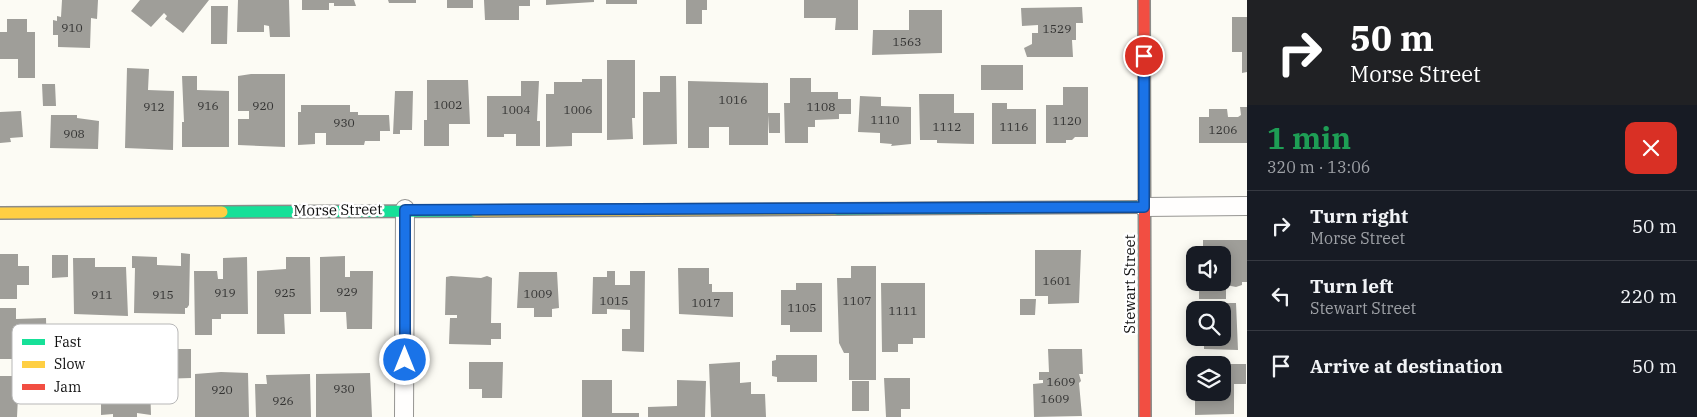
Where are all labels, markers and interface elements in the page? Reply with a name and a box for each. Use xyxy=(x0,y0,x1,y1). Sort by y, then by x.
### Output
text: 50 m xyxy=(1350,15,1434,61)
house number: 910 xyxy=(61,20,83,35)
icon: right xyxy=(1267,20,1332,85)
house number: 1529 xyxy=(1043,21,1071,36)
house number: 1563 xyxy=(893,34,921,49)
pin xyxy=(1123,35,1165,77)
icon: arrive xyxy=(1130,42,1158,70)
text: Morse Street xyxy=(1350,59,1481,88)
house number: 1016 xyxy=(719,92,747,107)
house number: 1002 xyxy=(434,97,462,112)
house number: 916 xyxy=(197,98,219,113)
house number: 920 xyxy=(252,98,274,113)
house number: 912 xyxy=(143,99,165,114)
house number: 1108 xyxy=(807,99,835,114)
house number: 1004 xyxy=(502,102,530,117)
house number: 1006 xyxy=(564,102,592,117)
house number: 1110 xyxy=(871,112,899,127)
house number: 1120 xyxy=(1053,113,1081,128)
house number: 930 xyxy=(333,115,355,130)
text: 1 min xyxy=(1267,118,1351,157)
house number: 1112 xyxy=(933,119,961,134)
house number: 1116 xyxy=(1000,119,1028,134)
house number: 1206 xyxy=(1209,122,1237,137)
button: close xyxy=(1625,122,1677,174)
house number: 908 xyxy=(63,126,85,141)
text: 320 m · 13:06 xyxy=(1267,157,1370,177)
street label: Morse Street xyxy=(293,199,383,220)
text: Turn right xyxy=(1310,204,1408,228)
icon: right xyxy=(1267,212,1295,240)
text: 50 m xyxy=(1632,214,1677,238)
text: Morse Street xyxy=(1310,228,1405,248)
street label: Stewart Street xyxy=(1120,234,1139,334)
map controls xyxy=(1186,246,1231,401)
button: sound xyxy=(1186,246,1231,291)
house number: 1601 xyxy=(1043,273,1071,288)
text: Turn left xyxy=(1310,274,1393,298)
icon: left xyxy=(1267,282,1295,310)
house number: 929 xyxy=(336,284,358,299)
text: 220 m xyxy=(1620,284,1677,308)
house number: 919 xyxy=(214,285,236,300)
house number: 925 xyxy=(274,285,296,300)
house number: 1009 xyxy=(524,286,552,301)
house number: 911 xyxy=(91,287,113,302)
house number: 915 xyxy=(152,287,174,302)
house number: 1015 xyxy=(600,293,628,308)
house number: 1107 xyxy=(843,293,871,308)
house number: 1017 xyxy=(692,295,720,310)
text: Stewart Street xyxy=(1310,298,1416,318)
house number: 1105 xyxy=(788,300,816,315)
button: search xyxy=(1186,301,1231,346)
house number: 1111 xyxy=(889,303,917,318)
legend xyxy=(12,324,178,404)
text: Fast xyxy=(54,333,82,351)
position arrow xyxy=(378,333,430,385)
icon: arrive xyxy=(1267,352,1295,380)
text: Arrive at destination xyxy=(1310,354,1503,378)
text: 50 m xyxy=(1632,354,1677,378)
text: Slow xyxy=(54,355,85,373)
button: layers xyxy=(1186,356,1231,401)
house number: 1609 xyxy=(1047,374,1075,389)
text: Jam xyxy=(54,378,81,396)
house number: 930 xyxy=(333,381,355,396)
house number: 920 xyxy=(211,382,233,397)
house number: 1609 xyxy=(1041,391,1069,406)
house number: 926 xyxy=(272,393,294,408)

